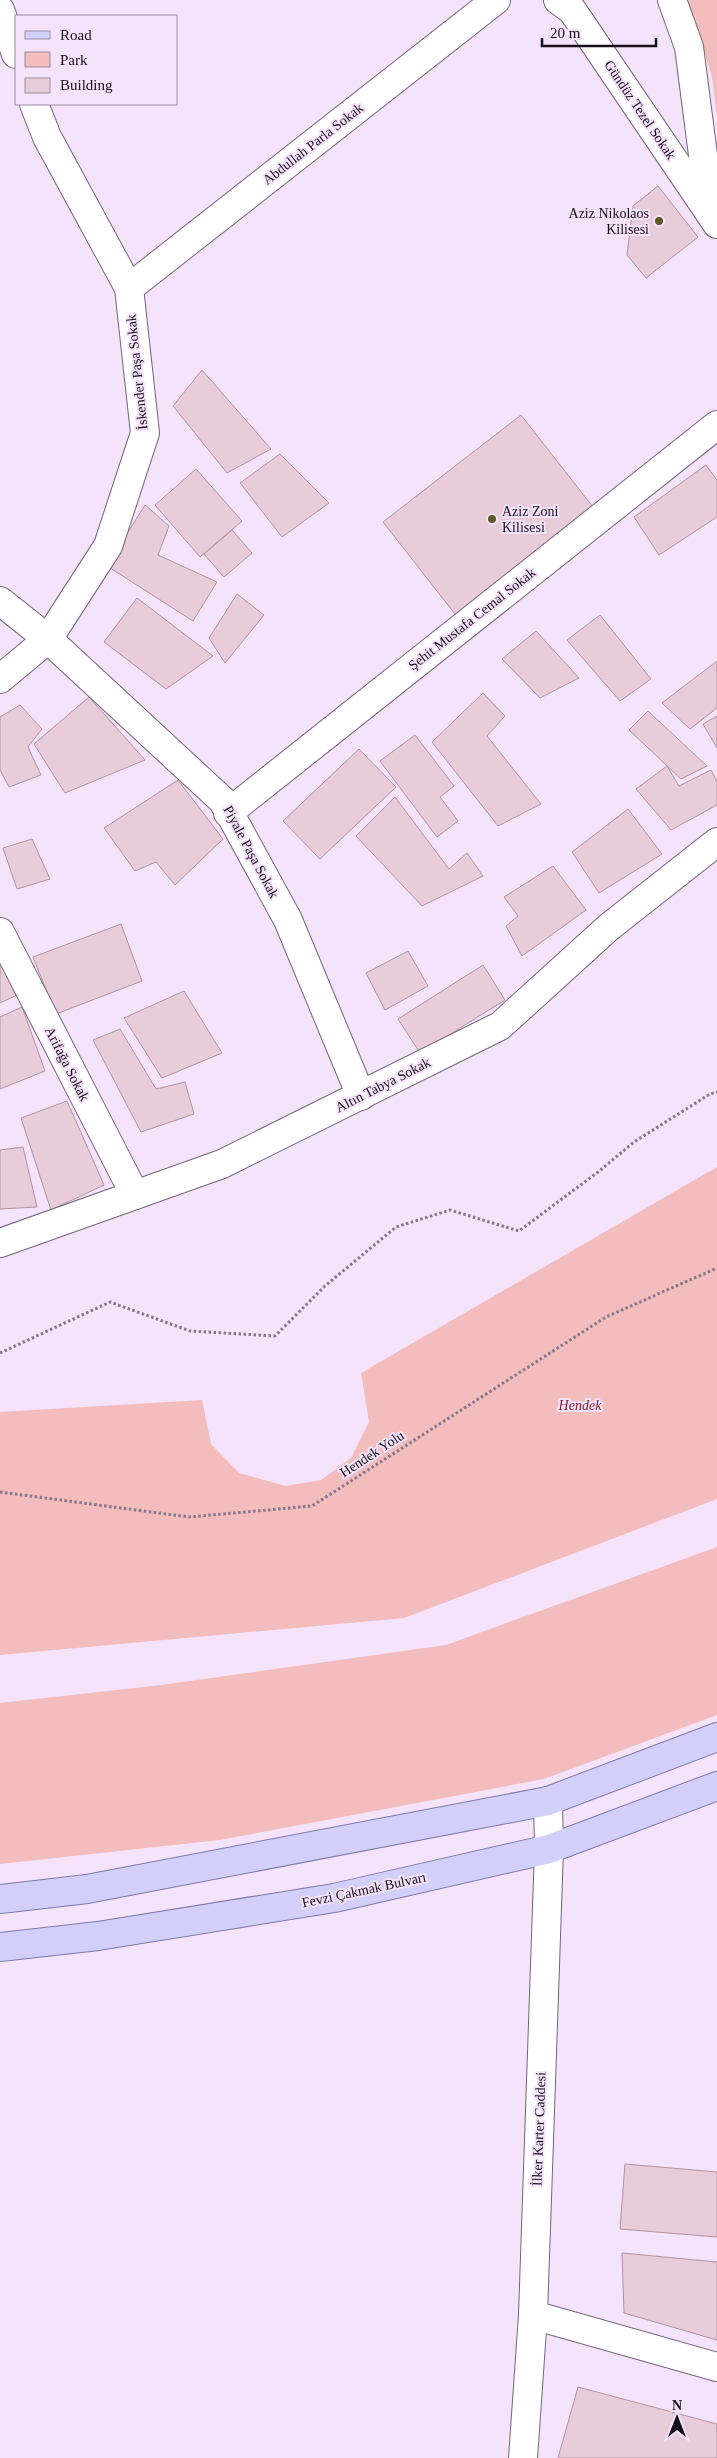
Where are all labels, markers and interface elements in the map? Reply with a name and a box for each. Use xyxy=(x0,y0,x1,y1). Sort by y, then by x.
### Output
legend xyxy=(15,15,178,105)
scale bar xyxy=(542,15,656,47)
text: 20 m xyxy=(550,25,581,41)
text: Road xyxy=(60,27,92,43)
text: Park xyxy=(60,52,88,68)
street label: Gündüz Tezel Sokak xyxy=(601,58,679,162)
text: Building xyxy=(60,77,113,93)
street label: Abdullah Parla Sokak xyxy=(260,100,366,188)
place label: Aziz Nikolaos Kilisesi xyxy=(569,206,649,237)
marker: Aziz Nikolaos Kilisesi xyxy=(653,215,665,227)
street label: İskender Paşa Sokak xyxy=(123,314,151,430)
place label: Aziz Zoni Kilisesi xyxy=(502,504,558,535)
marker: Aziz Zoni Kilisesi xyxy=(486,513,498,525)
street label: Şehit Mustafa Cemal Sokak xyxy=(406,565,538,673)
street label: Piyale Paşa Sokak xyxy=(220,803,282,901)
street label: Arifağa Sokak xyxy=(42,1024,92,1104)
street label: Altın Tabya Sokak xyxy=(333,1055,433,1115)
park label: Hendek xyxy=(558,1398,602,1413)
street label: Hendek Yolu xyxy=(337,1428,407,1480)
street label: Fevzi Çakmak Bulvarı xyxy=(300,1869,428,1911)
street label: İlker Karter Caddesi xyxy=(530,2072,548,2186)
north arrow xyxy=(652,2393,702,2443)
text: N xyxy=(672,2398,682,2413)

